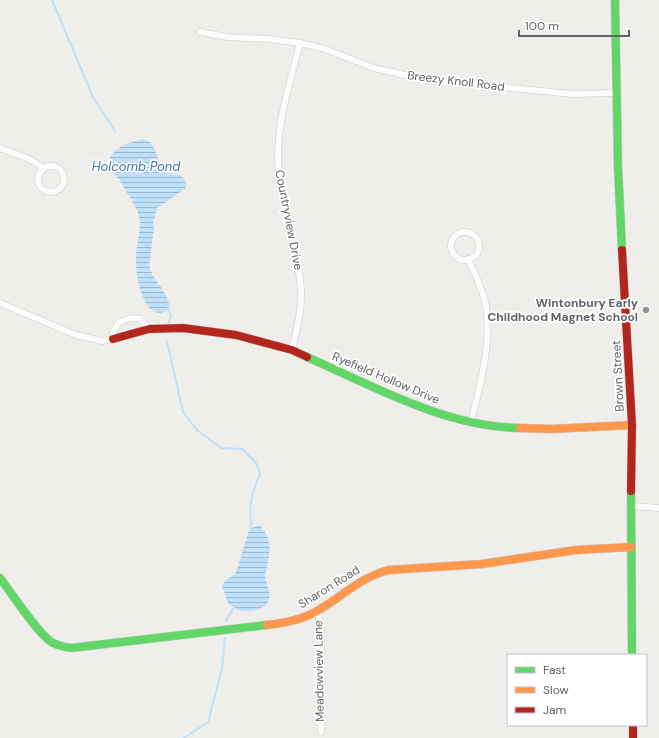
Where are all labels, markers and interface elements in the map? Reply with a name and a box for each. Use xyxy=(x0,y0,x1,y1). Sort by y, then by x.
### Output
scale bar xyxy=(519,12,629,38)
text: 100 m xyxy=(525,18,559,34)
street label: Breezy Knoll Road xyxy=(406,67,506,95)
water label: Holcomb Pond xyxy=(92,158,181,175)
street label: Countryview Drive xyxy=(271,168,307,272)
place label: Wintonbury Early Childhood Magnet School xyxy=(487,295,639,325)
marker: Wintonbury Early Childhood Magnet School xyxy=(641,305,651,315)
street label: Brown Street xyxy=(608,340,628,412)
street label: Ryefield Hollow Drive xyxy=(330,348,442,408)
street label: Sharon Road xyxy=(295,562,363,612)
street label: Meadowview Lane xyxy=(310,620,328,722)
legend xyxy=(507,654,647,726)
text: Fast xyxy=(543,662,566,678)
text: Slow xyxy=(543,682,569,698)
text: Jam xyxy=(543,702,566,718)

